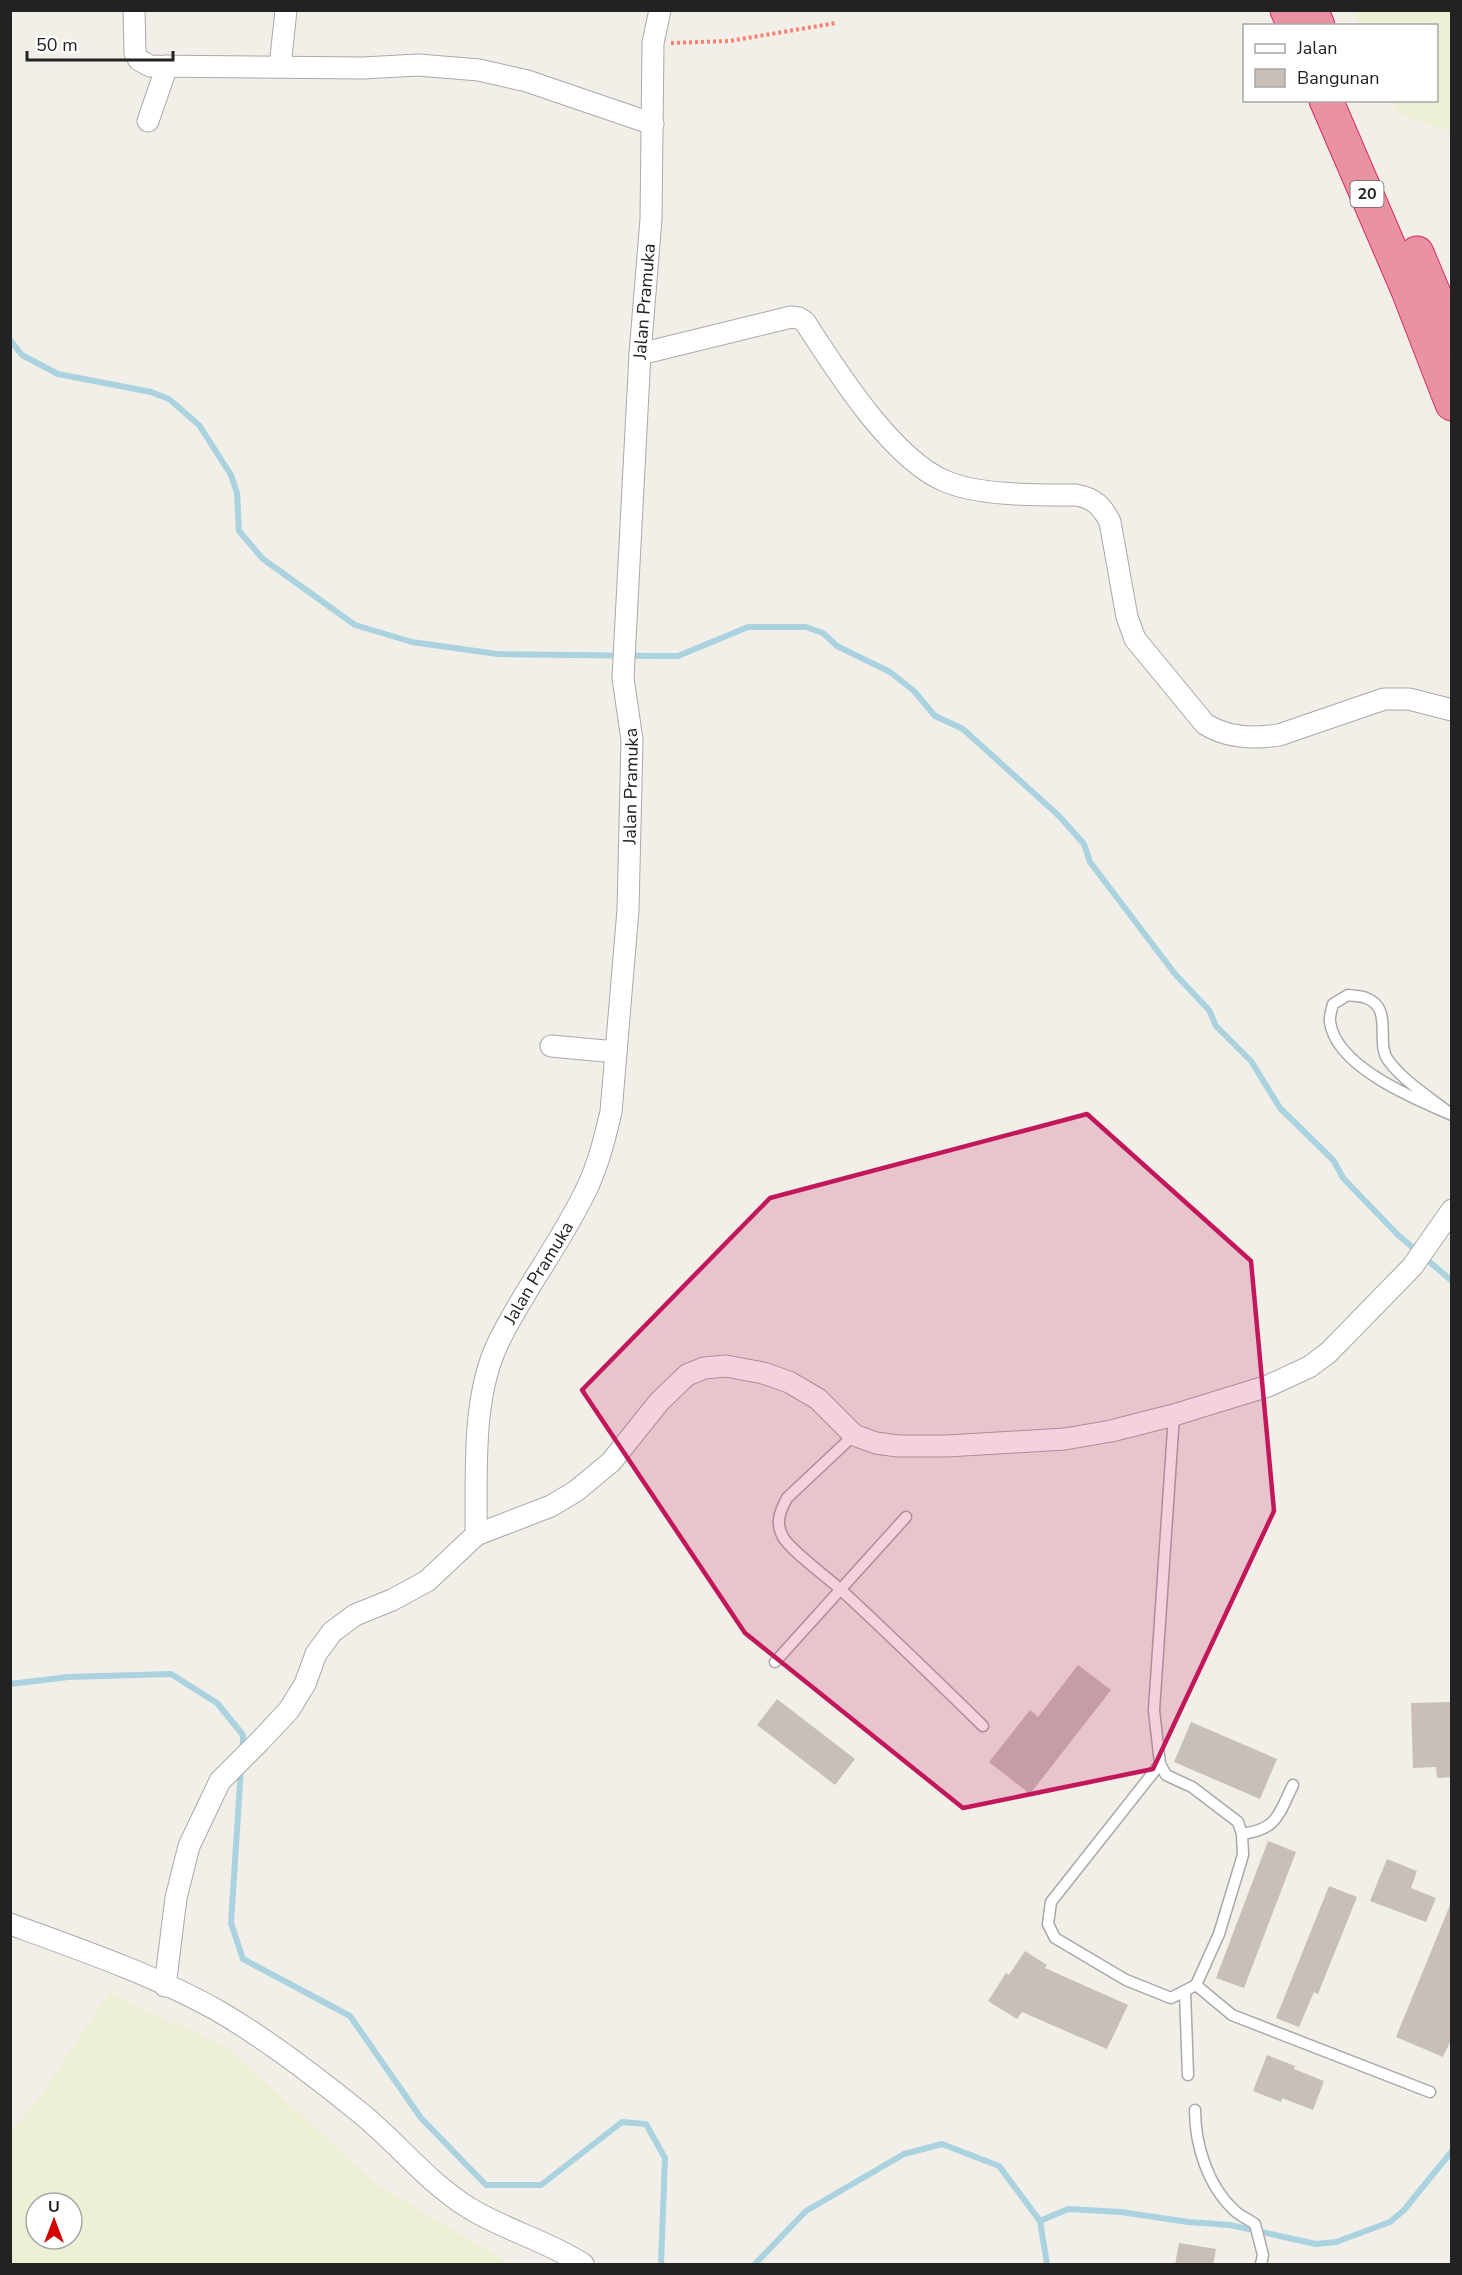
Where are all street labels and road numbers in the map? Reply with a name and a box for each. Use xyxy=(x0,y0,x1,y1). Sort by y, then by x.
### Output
road number: 20 xyxy=(1350,181,1384,207)
street label: Jalan Pramuka xyxy=(628,243,661,361)
street label: Jalan Pramuka xyxy=(618,727,644,846)
street label: Jalan Pramuka xyxy=(498,1217,579,1329)

